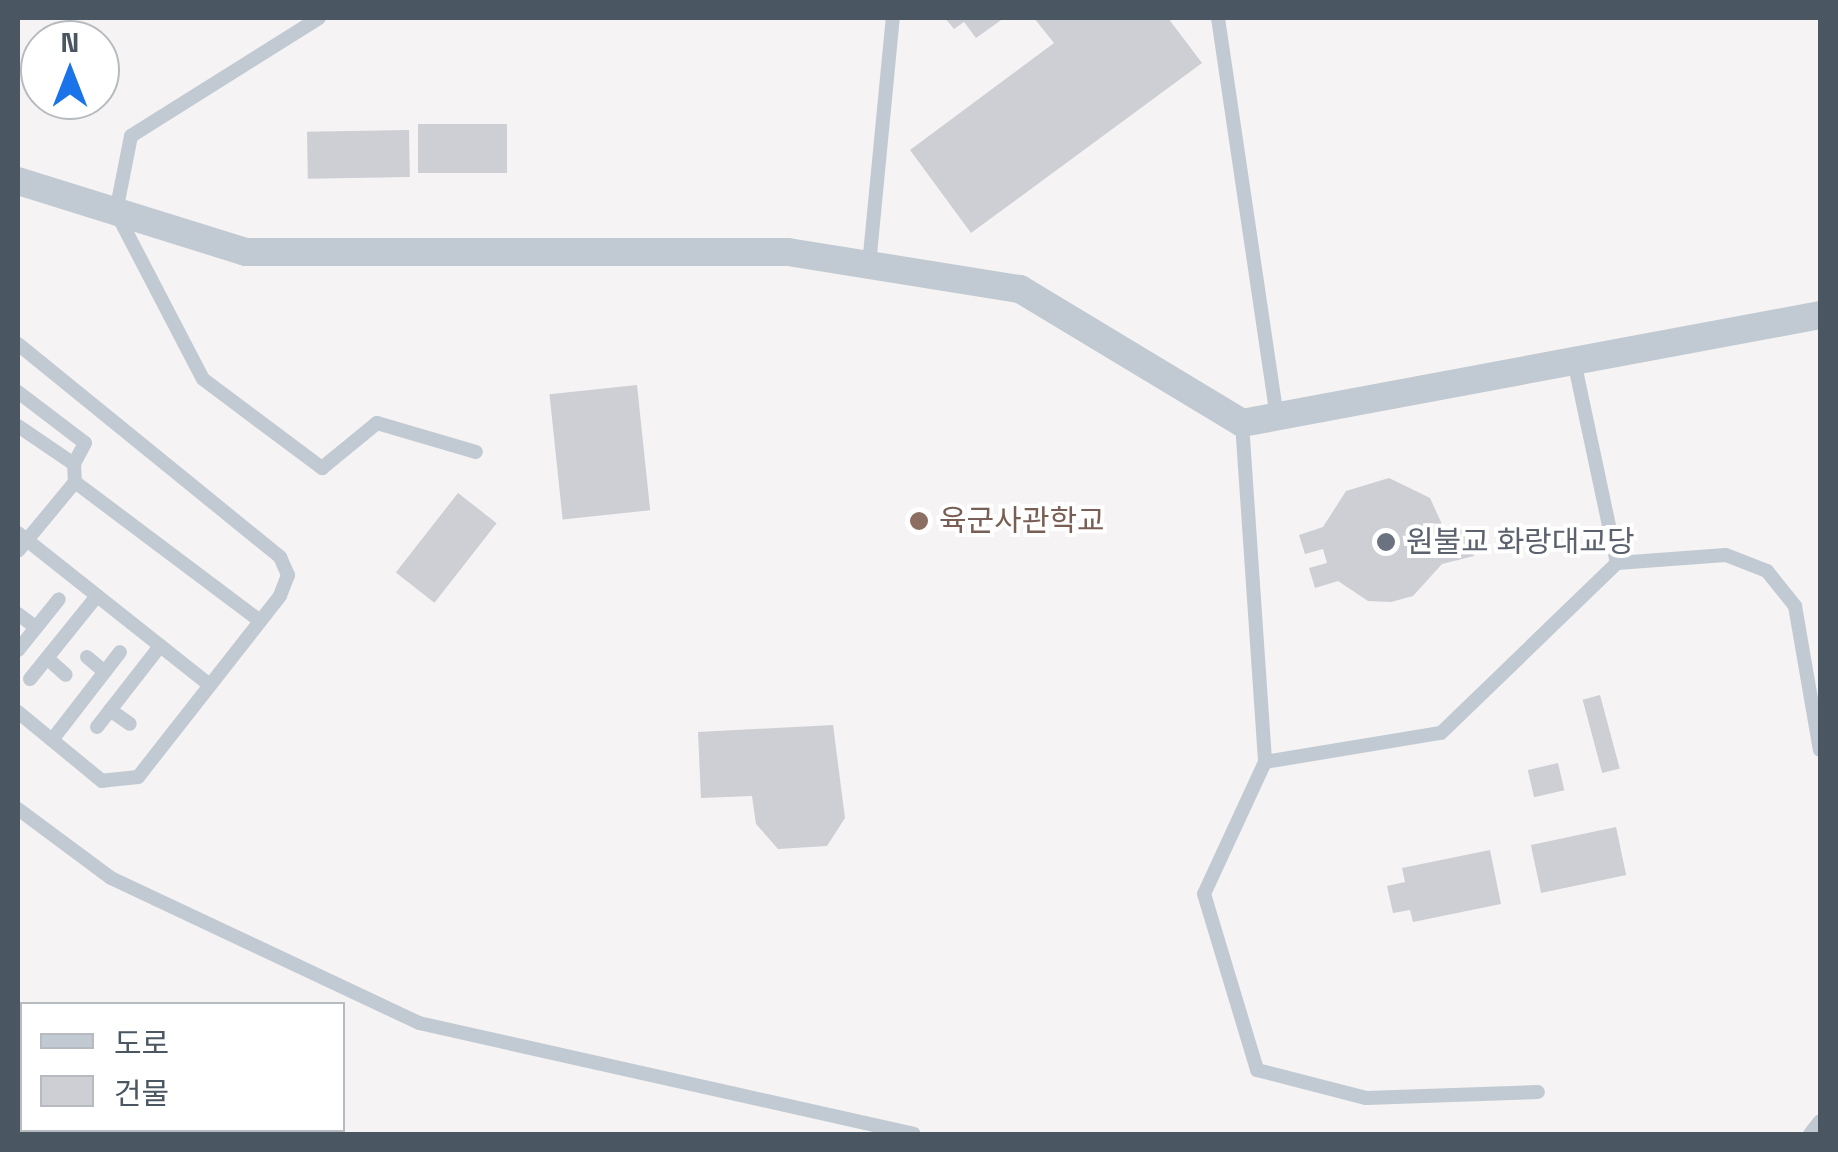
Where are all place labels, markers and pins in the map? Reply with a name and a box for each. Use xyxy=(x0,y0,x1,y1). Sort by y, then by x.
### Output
place label: 육군사관학교 xyxy=(939,503,1105,539)
marker: 육군사관학교 xyxy=(908,510,930,532)
place label: 원불교 화랑대교당 xyxy=(1406,524,1635,560)
marker: 원불교 화랑대교당 xyxy=(1375,531,1397,553)

